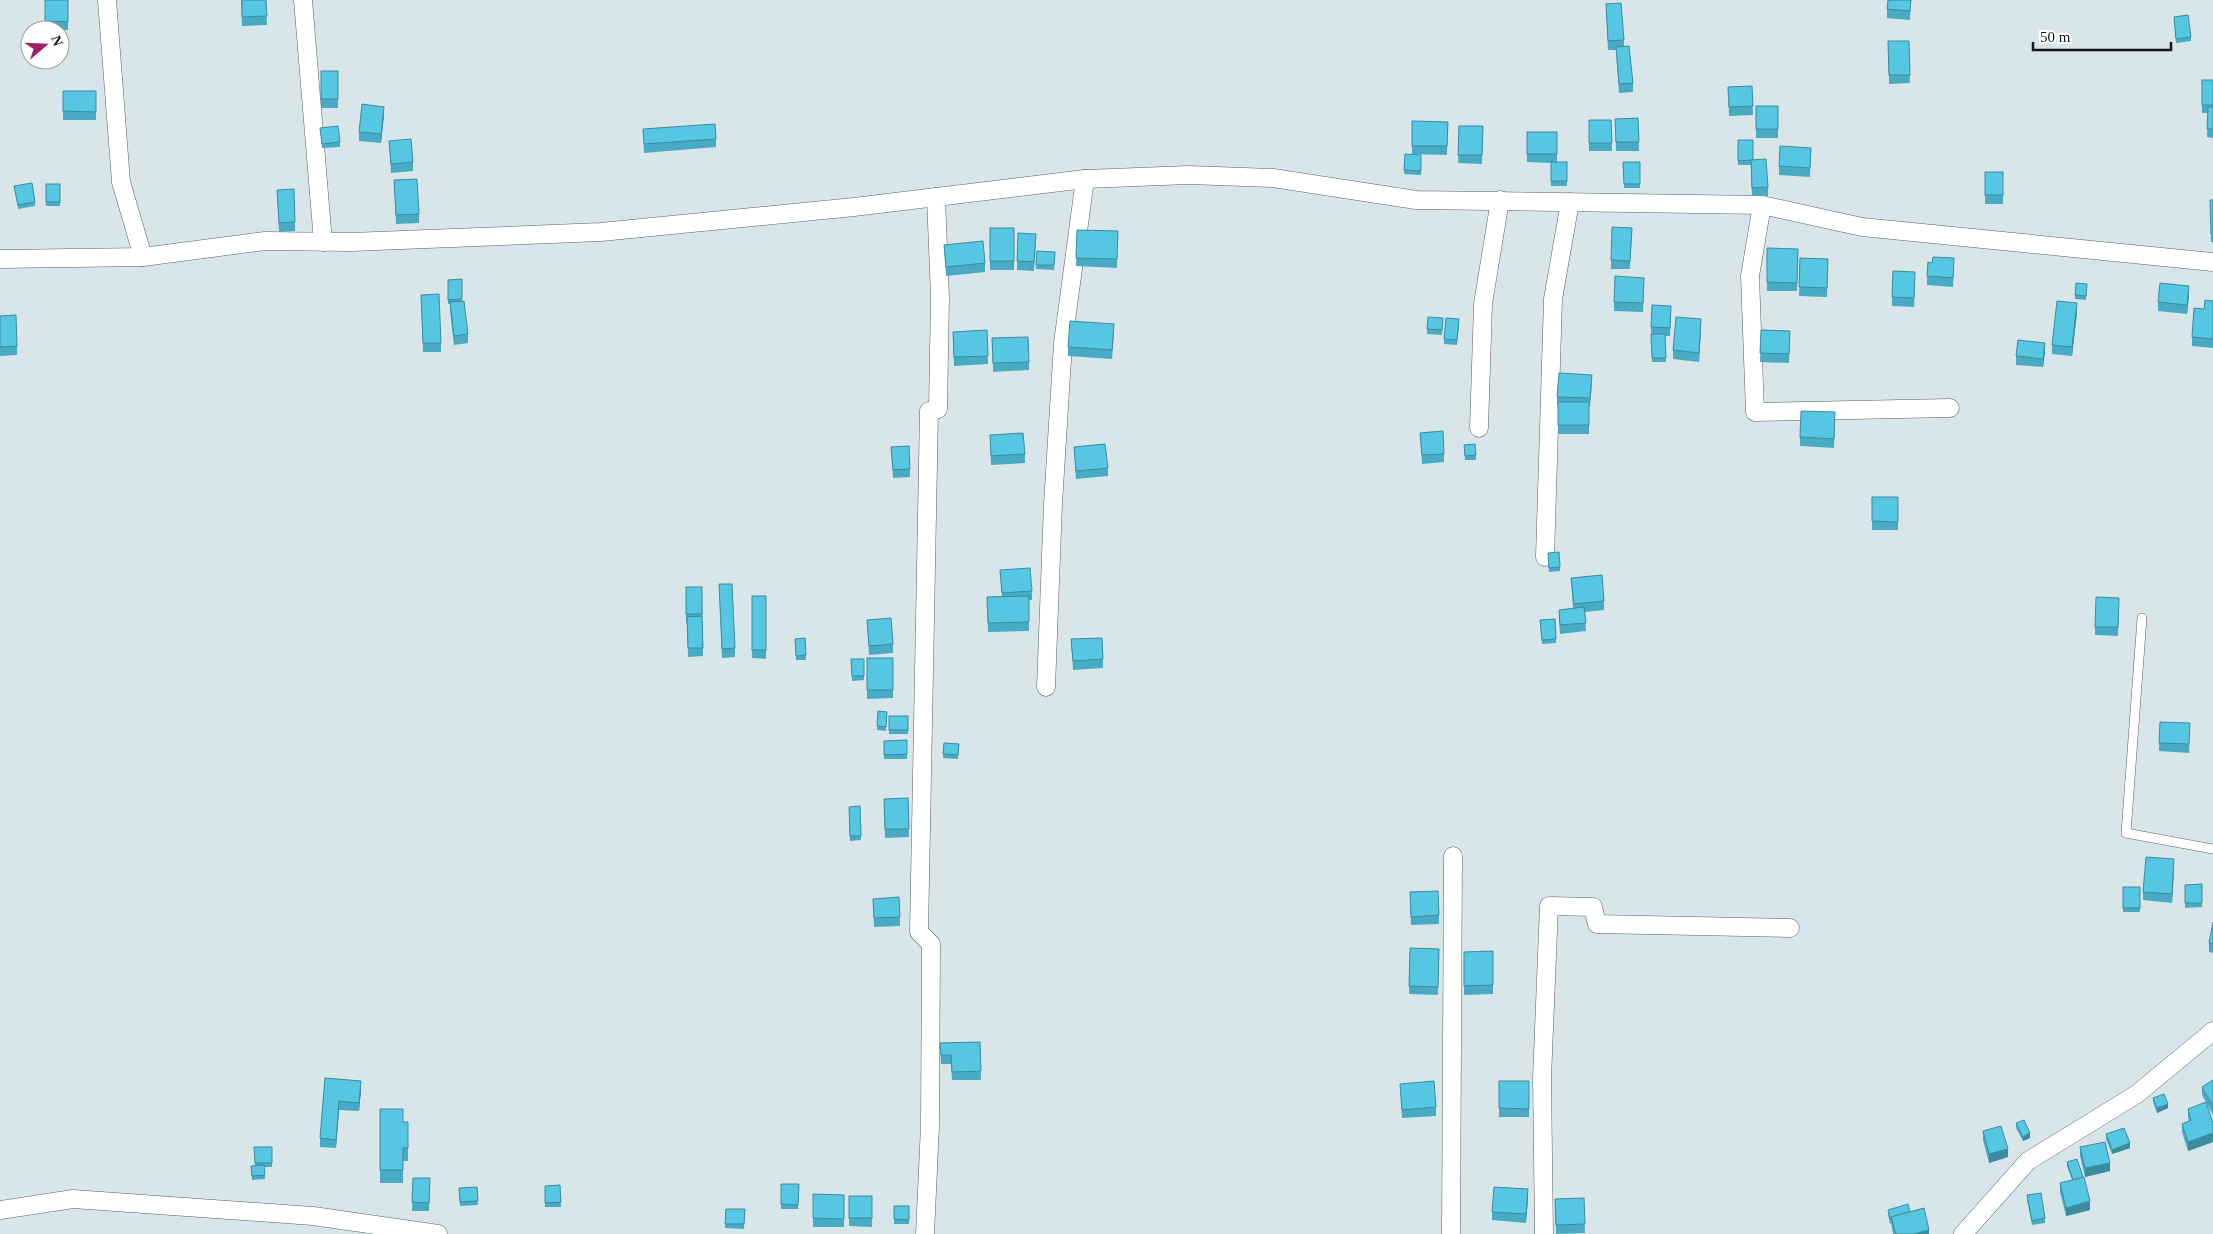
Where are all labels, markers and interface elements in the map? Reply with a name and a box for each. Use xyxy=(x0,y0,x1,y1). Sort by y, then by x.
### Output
north arrow xyxy=(20,20,70,70)
scale bar xyxy=(2033,20,2170,52)
text: 50 m xyxy=(2040,29,2071,45)
text: N xyxy=(48,34,66,48)

